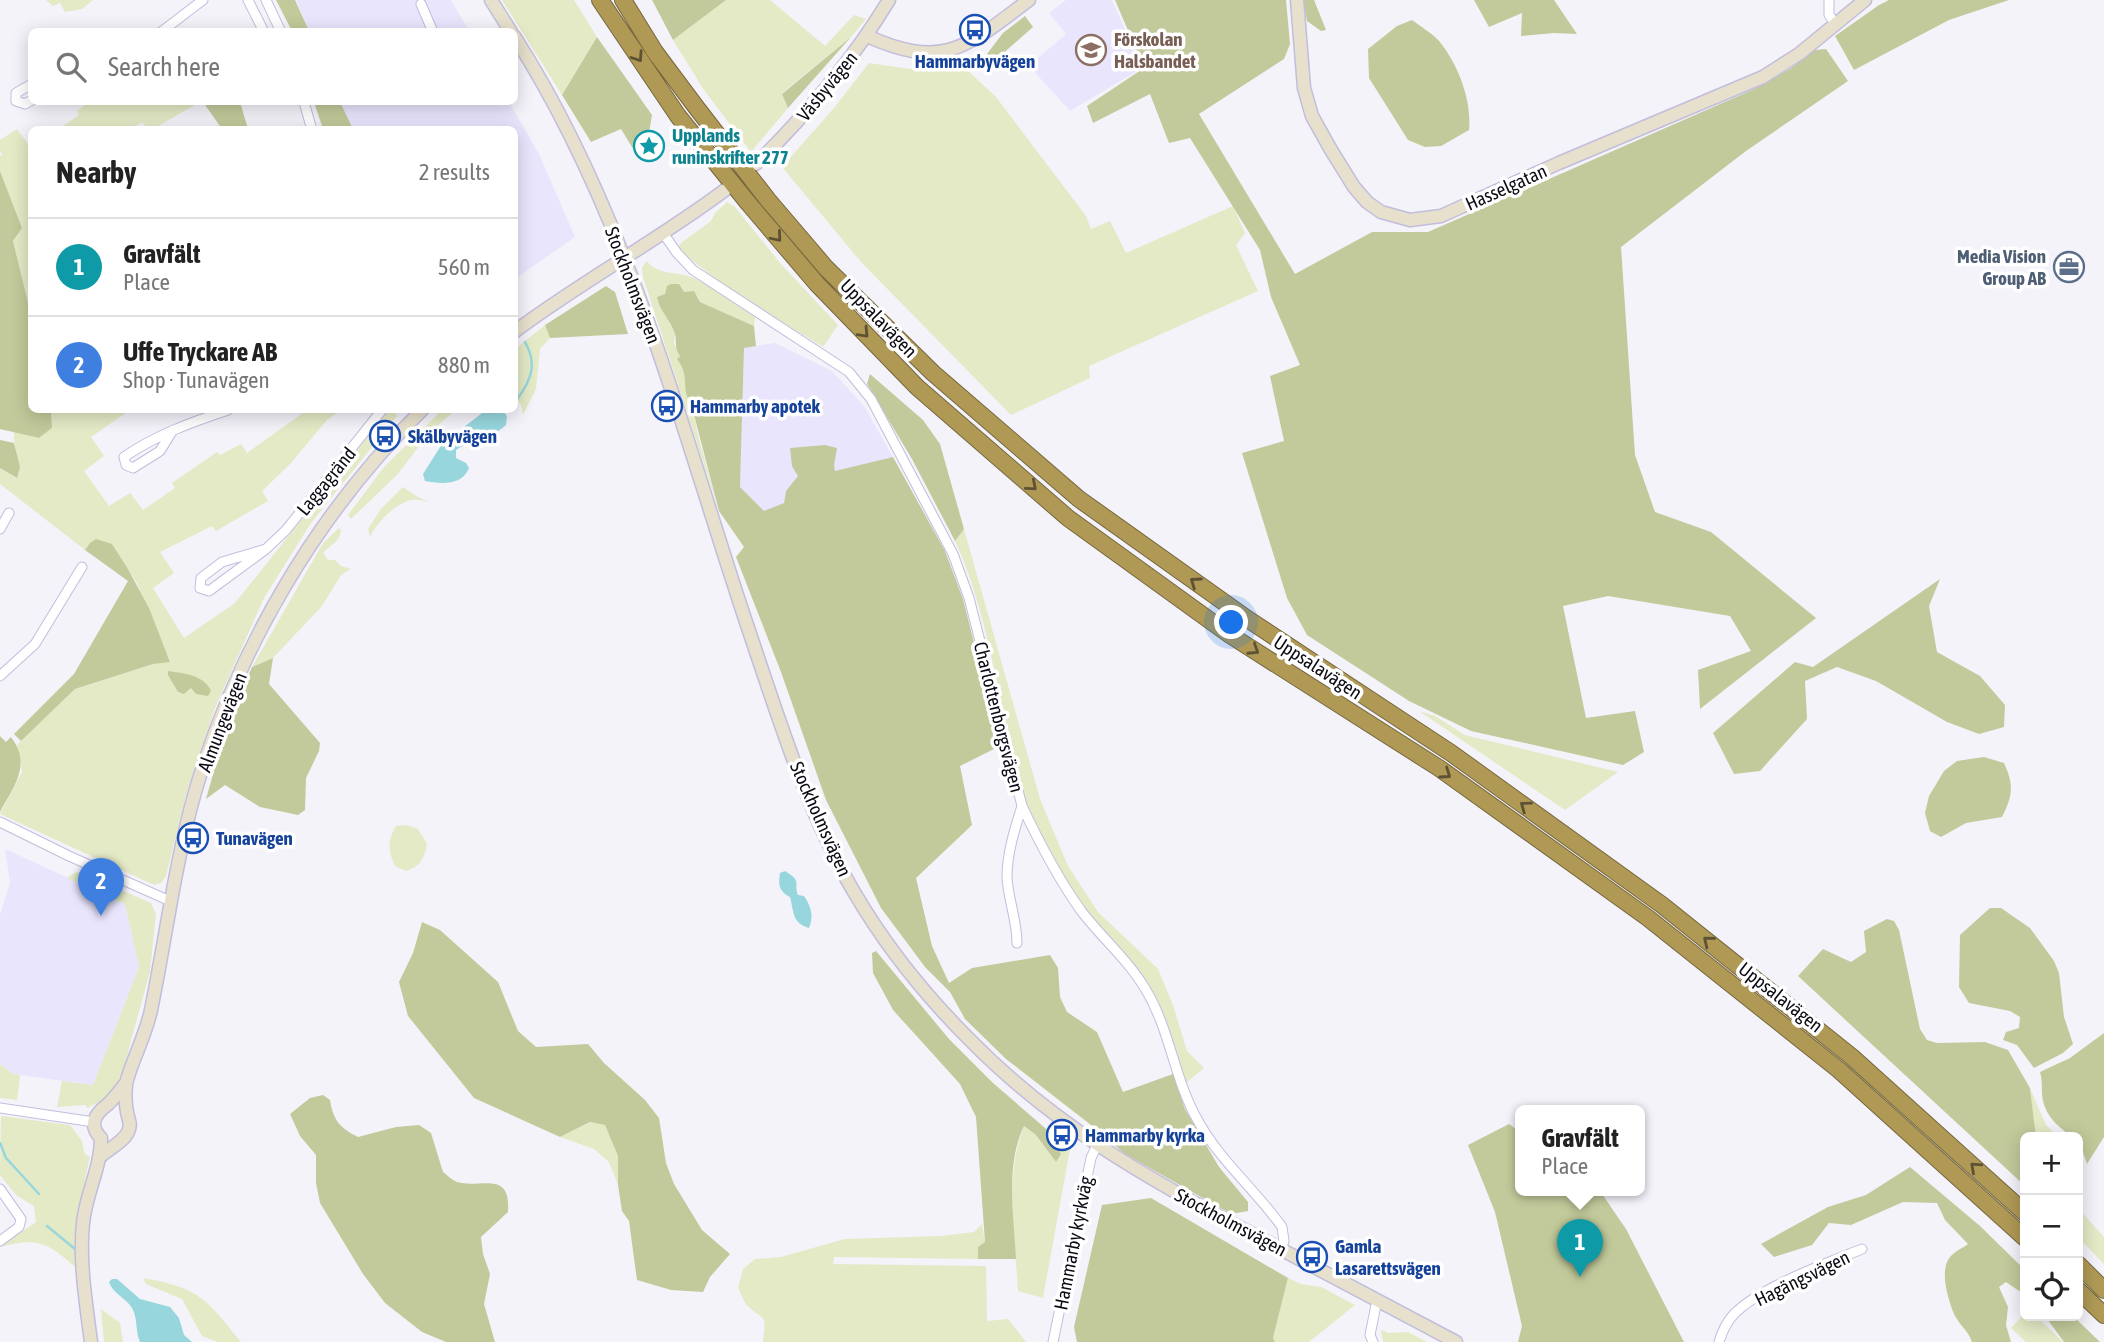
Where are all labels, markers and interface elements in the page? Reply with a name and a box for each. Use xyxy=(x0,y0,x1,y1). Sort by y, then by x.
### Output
bus stop icon: Hammarbyvägen xyxy=(958,13,992,47)
search box xyxy=(28,28,518,105)
place label: Förskolan Halsbandet xyxy=(1114,28,1196,72)
school or university icon: Förskolan Halsbandet xyxy=(1074,33,1108,67)
street label: Väsbyvägen xyxy=(792,47,862,125)
icon: search xyxy=(52,48,90,86)
one-way arrow xyxy=(630,49,642,62)
place label: Hammarbyvägen xyxy=(915,50,1035,72)
text: Search here xyxy=(108,52,220,82)
place label: Upplands runinskrifter 277 xyxy=(672,124,789,168)
place icon: Upplands runinskrifter 277 xyxy=(632,129,666,163)
text: Nearby xyxy=(56,155,136,189)
text: 2 results xyxy=(419,159,490,185)
street label: Hasselgatan xyxy=(1462,159,1550,215)
street label: Stockholmsvägen xyxy=(601,224,665,346)
one-way arrow xyxy=(769,228,781,241)
text: Gravfält xyxy=(123,239,200,269)
place label: Media Vision Group AB xyxy=(1957,245,2046,289)
office icon: Media Vision Group AB xyxy=(2052,250,2086,284)
text: 1 xyxy=(74,254,84,280)
text: 560 m xyxy=(438,254,490,280)
text: Place xyxy=(123,269,170,295)
street label: Uppsalavägen xyxy=(836,274,922,362)
one-way arrow xyxy=(856,325,869,338)
text: Uffe Tryckare AB xyxy=(123,337,277,367)
text: 2 xyxy=(74,352,84,378)
text: 880 m xyxy=(438,352,490,378)
text: Shop · Tunavägen xyxy=(123,367,270,393)
bus stop icon: Hammarby apotek xyxy=(650,389,684,423)
place label: Hammarby apotek xyxy=(690,395,821,417)
bus stop icon: Skälbyvägen xyxy=(368,419,402,453)
place label: Skälbyvägen xyxy=(408,425,497,447)
street label: Laggagränd xyxy=(292,443,360,519)
one-way arrow xyxy=(1024,478,1037,490)
one-way arrow xyxy=(1190,578,1203,590)
your location xyxy=(1214,605,1248,639)
street label: Uppsalavägen xyxy=(1270,630,1366,704)
street label: Charlottenborgsvägen xyxy=(970,639,1028,795)
one-way arrow xyxy=(1247,642,1260,655)
street label: Almungevägen xyxy=(193,669,251,775)
street label: Stockholmsvägen xyxy=(786,758,856,880)
one-way arrow xyxy=(1438,765,1451,778)
one-way arrow xyxy=(1520,802,1533,814)
bus stop icon: Tunavägen xyxy=(176,821,210,855)
place label: Tunavägen xyxy=(216,827,293,849)
pin: 2 xyxy=(78,858,124,916)
one-way arrow xyxy=(1703,937,1715,950)
street label: Uppsalavägen xyxy=(1735,957,1827,1037)
popup xyxy=(1515,1105,1645,1196)
bus stop icon: Hammarby kyrka xyxy=(1045,1118,1079,1152)
text: Gravfält xyxy=(1541,1123,1619,1153)
place label: Hammarby kyrka xyxy=(1085,1124,1205,1146)
map controls xyxy=(2020,1132,2083,1321)
button: + xyxy=(2020,1132,2083,1195)
text: Place xyxy=(1541,1153,1588,1179)
one-way arrow xyxy=(1970,1163,1983,1175)
street label: Hammarby kyrkväg xyxy=(1049,1173,1097,1312)
street label: Stockholmsvägen xyxy=(1171,1183,1291,1261)
button: − xyxy=(2020,1195,2083,1258)
pin: 1 xyxy=(1557,1219,1603,1277)
place label: Gamla Lasarettsvägen xyxy=(1335,1235,1441,1279)
bus stop icon: Gamla Lasarettsvägen xyxy=(1295,1240,1329,1274)
street label: Hagängsvägen xyxy=(1751,1246,1853,1310)
button: locate xyxy=(2020,1258,2083,1321)

